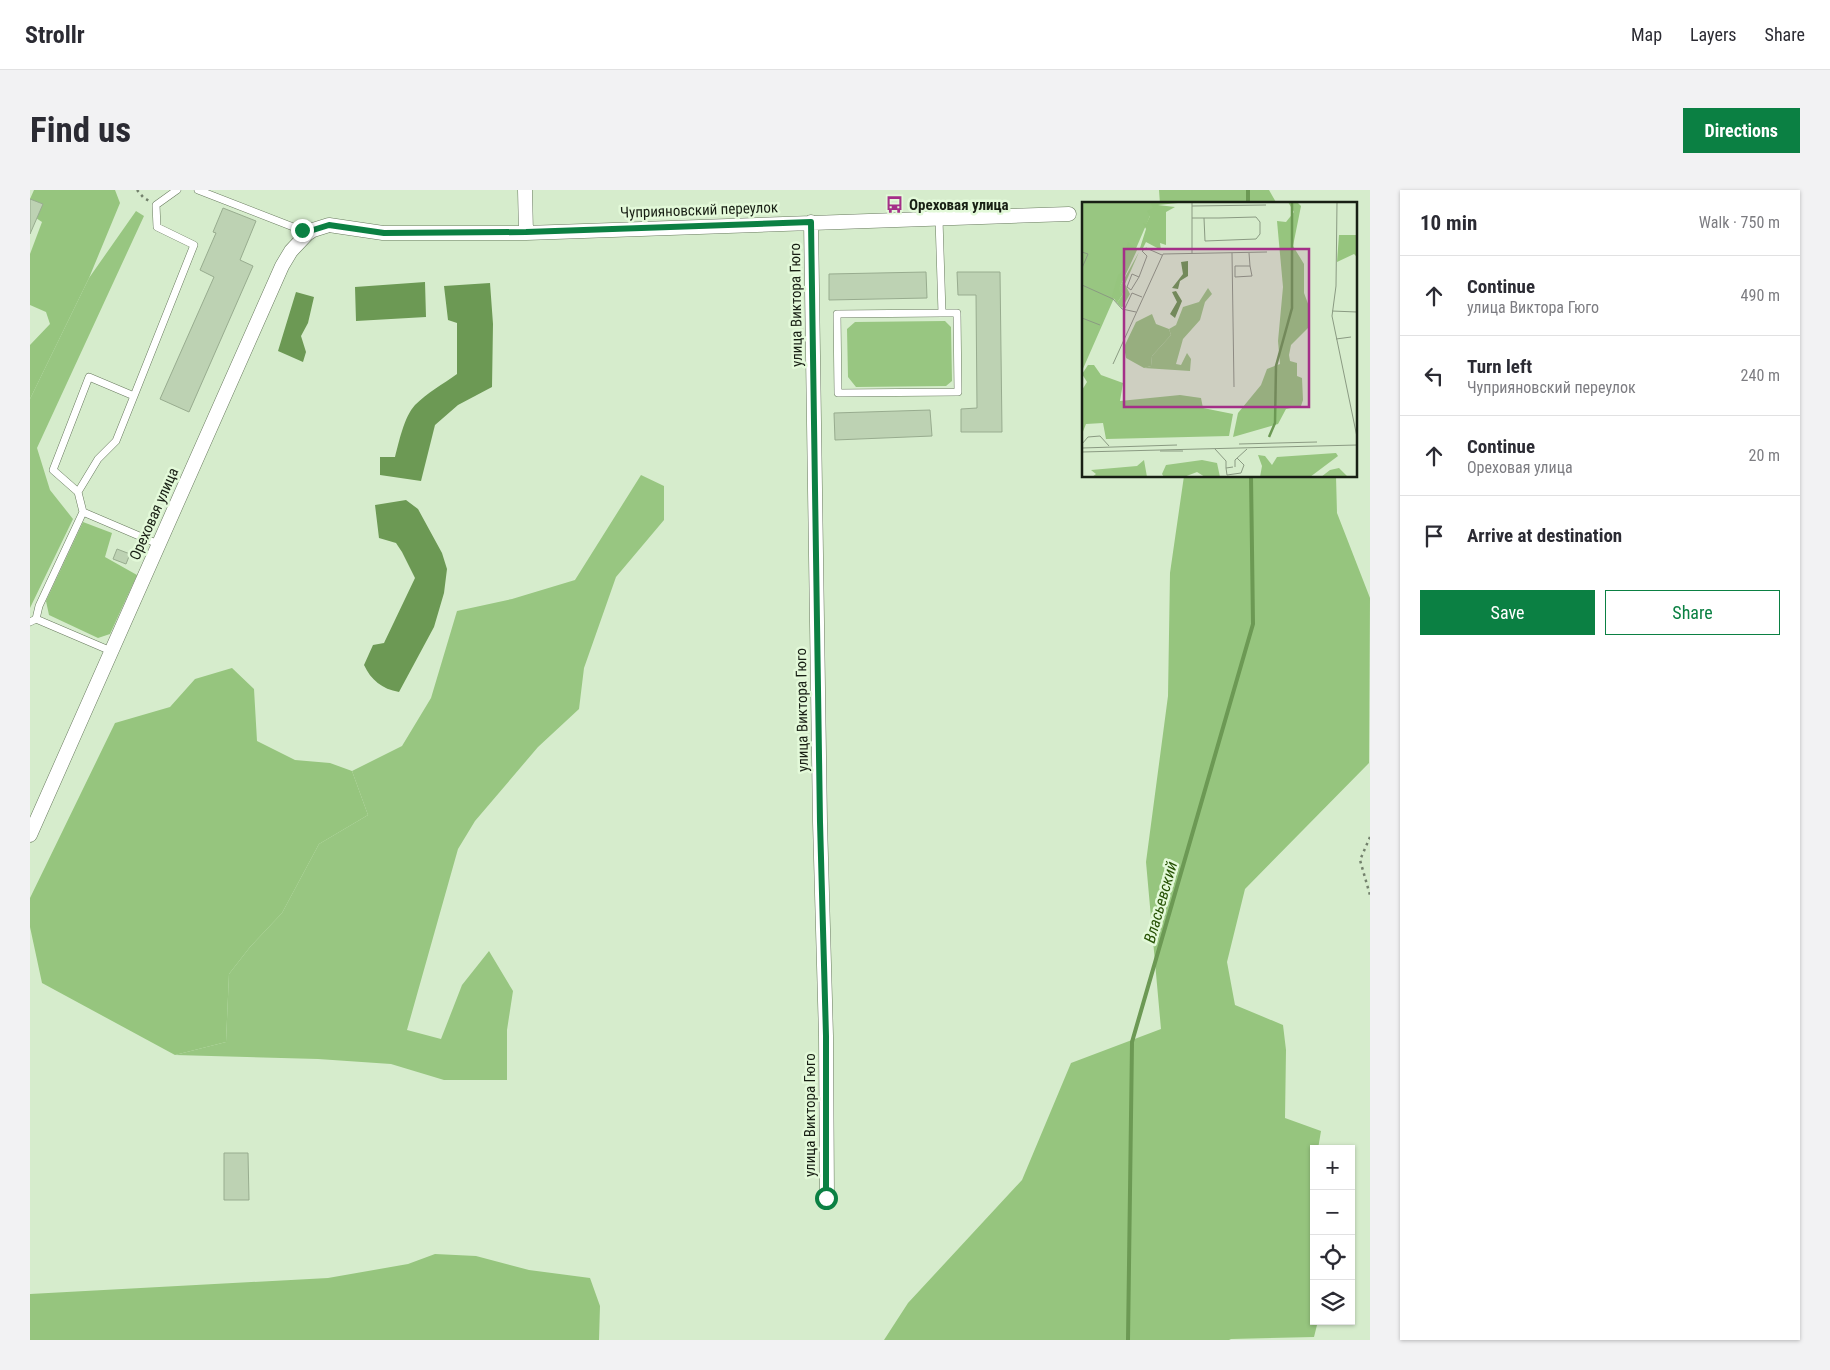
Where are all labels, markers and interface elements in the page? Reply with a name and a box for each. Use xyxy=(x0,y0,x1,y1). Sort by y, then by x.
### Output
text: Strollr xyxy=(25,21,85,49)
text: Map xyxy=(1631,24,1662,45)
text: Layers xyxy=(1690,24,1737,45)
text: Share xyxy=(1765,24,1805,45)
button: Directions xyxy=(1683,108,1800,153)
text: Find us xyxy=(30,110,131,151)
bus stop icon: Ореховая улица xyxy=(885,195,905,215)
place label: Ореховая улица xyxy=(909,196,1009,214)
street label: Чуприяновский переулок xyxy=(620,198,778,222)
inset map xyxy=(1082,202,1358,478)
text: 10 min xyxy=(1420,211,1477,235)
text: Walk · 750 m xyxy=(1699,213,1780,232)
route end xyxy=(291,219,314,242)
street label: улица Виктора Гюго xyxy=(786,243,806,367)
text: Continue xyxy=(1467,275,1535,298)
icon: ahead xyxy=(1420,282,1448,310)
text: 490 m xyxy=(1741,286,1780,305)
text: улица Виктора Гюго xyxy=(1467,298,1599,317)
text: Turn left xyxy=(1467,355,1532,378)
icon: left xyxy=(1420,362,1448,390)
text: 240 m xyxy=(1741,366,1780,385)
text: Чуприяновский переулок xyxy=(1467,378,1636,397)
text: Continue xyxy=(1467,435,1535,458)
icon: ahead xyxy=(1420,442,1448,470)
text: 20 m xyxy=(1748,446,1780,465)
text: Ореховая улица xyxy=(1467,458,1573,477)
street label: Ореховая улица xyxy=(126,465,182,563)
icon: arrive xyxy=(1420,522,1448,550)
text: Arrive at destination xyxy=(1467,524,1622,547)
button: Save xyxy=(1420,590,1595,635)
button: Share xyxy=(1605,590,1780,635)
street label: улица Виктора Гюго xyxy=(792,648,812,772)
water label: Власьевский xyxy=(1140,859,1181,945)
street label: улица Виктора Гюго xyxy=(801,1053,819,1177)
map controls xyxy=(1310,1145,1355,1325)
button: + xyxy=(1310,1145,1355,1190)
route start xyxy=(815,1187,838,1210)
button: − xyxy=(1310,1190,1355,1235)
button: locate xyxy=(1310,1235,1355,1280)
button: layers xyxy=(1310,1280,1355,1325)

